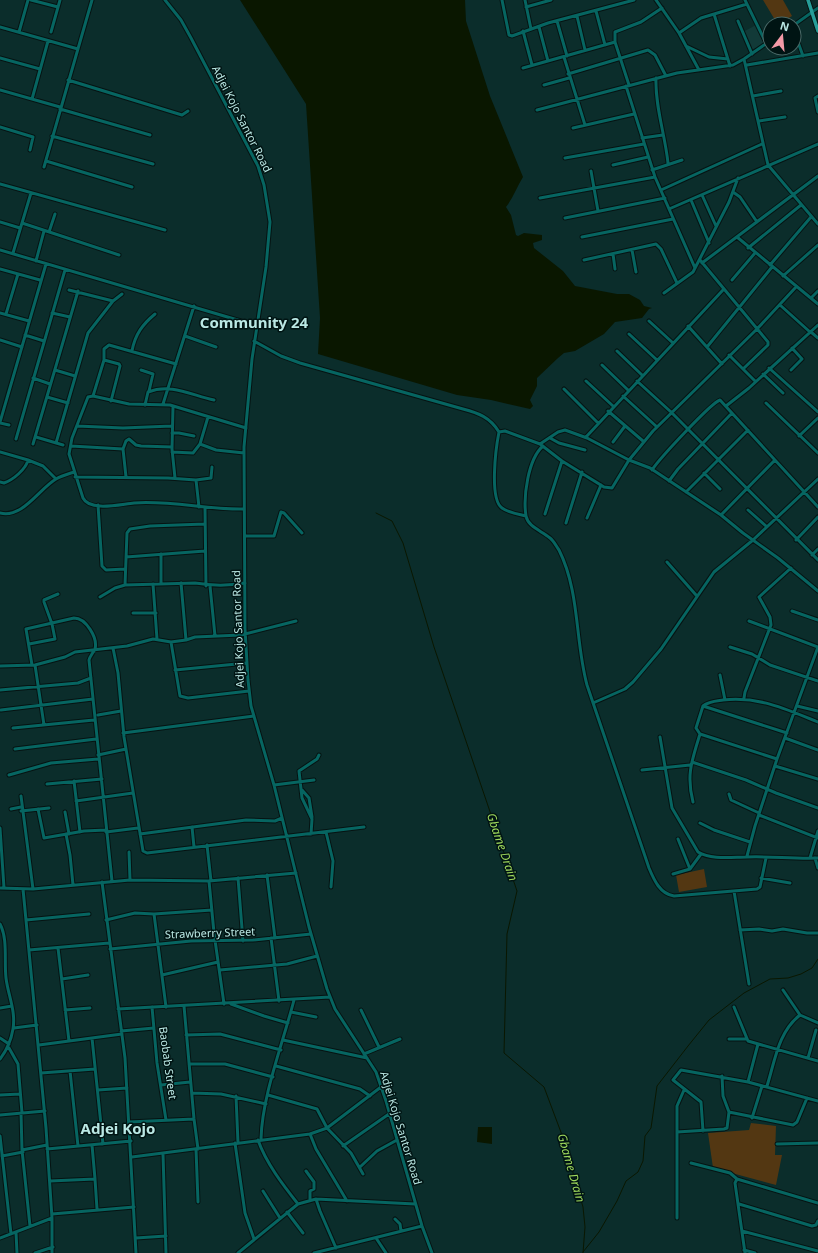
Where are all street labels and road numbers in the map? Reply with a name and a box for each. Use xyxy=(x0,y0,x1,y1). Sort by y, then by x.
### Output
street label: Adjei Kojo Santor Road xyxy=(209,63,276,175)
street label: Adjei Kojo Santor Road xyxy=(228,570,247,688)
street label: Strawberry Street xyxy=(165,923,255,942)
street label: Baobab Street xyxy=(156,1026,181,1100)
street label: Adjei Kojo Santor Road xyxy=(377,1069,426,1186)

